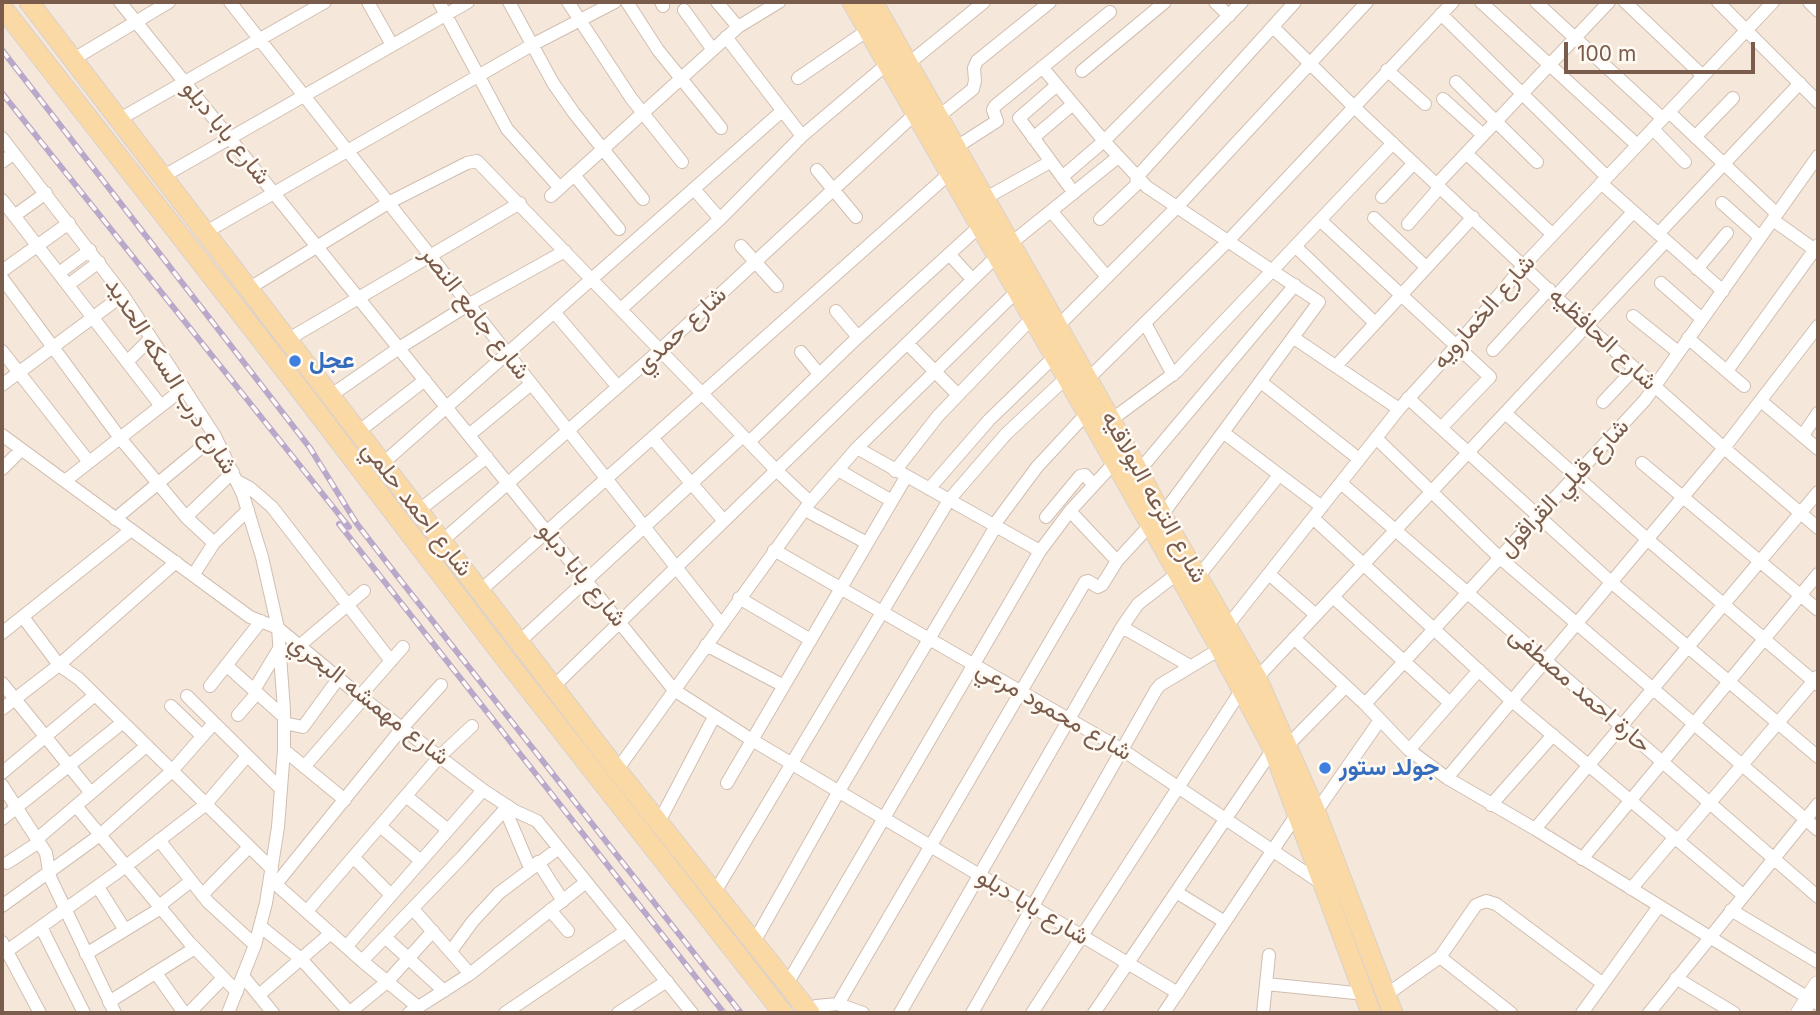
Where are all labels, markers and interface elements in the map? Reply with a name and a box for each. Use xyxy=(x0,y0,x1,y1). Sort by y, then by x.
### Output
scale bar xyxy=(1568,28,1759,72)
text: 100 m xyxy=(1577,41,1636,66)
street label: شارع بابا دبلو xyxy=(175,75,277,191)
street label: شارع جامع النصر xyxy=(414,240,536,386)
street label: شارع الخمارويه xyxy=(1426,249,1542,375)
street label: شارع درب السكه الحديد xyxy=(99,272,243,480)
street label: شارع حمدي xyxy=(629,280,733,380)
street label: شارع الحافظيه xyxy=(1543,281,1663,397)
place label: عجل xyxy=(309,347,354,375)
marker: عجل xyxy=(287,353,303,369)
street label: شارع الترعه البولاقيه xyxy=(1095,406,1213,588)
street label: شارع قبلي القراقول xyxy=(1492,413,1636,563)
street label: شارع احمد حلمي xyxy=(355,436,479,582)
street label: شارع بابا دبلو xyxy=(531,517,633,633)
street label: حارة احمد مصطفى xyxy=(1503,621,1657,759)
street label: شارع مهمشه البحري xyxy=(283,628,455,772)
street label: شارع محمود مرعي xyxy=(971,655,1137,767)
place label: جولد ستور xyxy=(1339,754,1439,782)
marker: جولد ستور xyxy=(1317,760,1333,776)
street label: شارع بابا دبلو xyxy=(972,862,1094,952)

